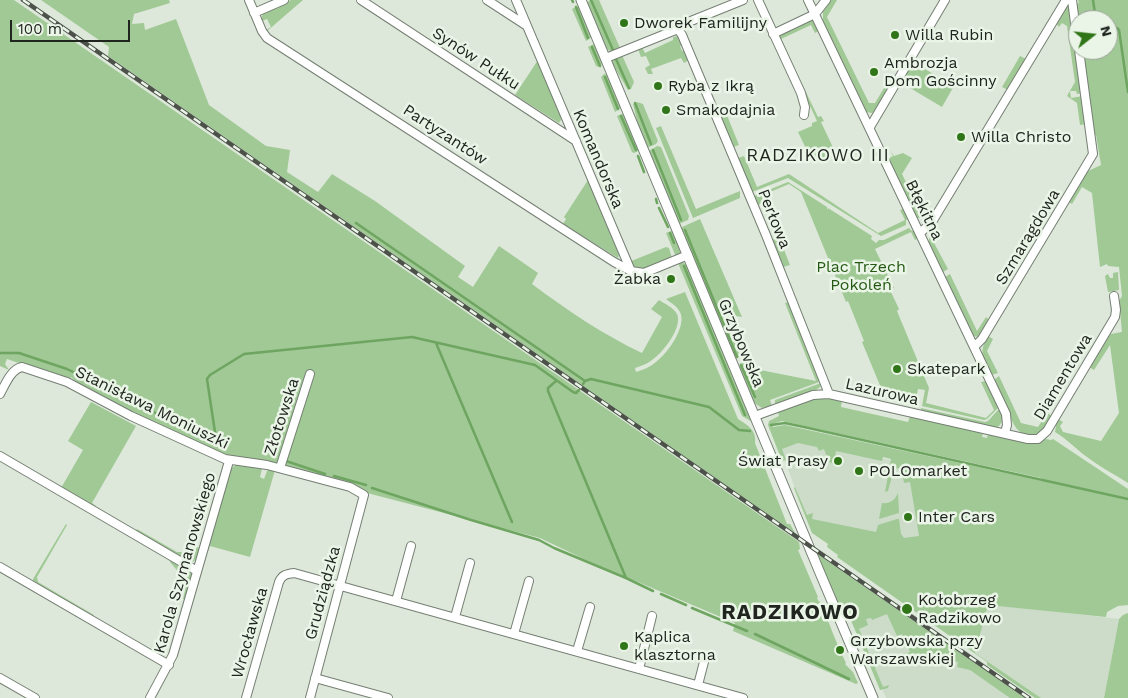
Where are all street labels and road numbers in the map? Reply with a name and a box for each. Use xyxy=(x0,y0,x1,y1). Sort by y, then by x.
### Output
street label: Synów Pułku xyxy=(429,24,523,94)
street label: Partyzantów xyxy=(399,101,491,169)
street label: Komandorska xyxy=(568,107,628,211)
street label: Błękitna xyxy=(901,177,947,243)
street label: Perłowa xyxy=(753,186,795,252)
street label: Szmaragdowa xyxy=(992,186,1064,288)
street label: Grzybowska xyxy=(714,296,768,390)
street label: Diamentowa xyxy=(1030,330,1096,424)
street label: Stanisława Moniuszki xyxy=(72,362,232,454)
street label: Lazurowa xyxy=(843,374,921,410)
street label: Złotowska xyxy=(260,376,304,458)
street label: Karola Szymanowskiego xyxy=(150,470,220,656)
street label: Grudziądzka xyxy=(301,544,345,642)
street label: Wrocławska xyxy=(228,585,272,681)

